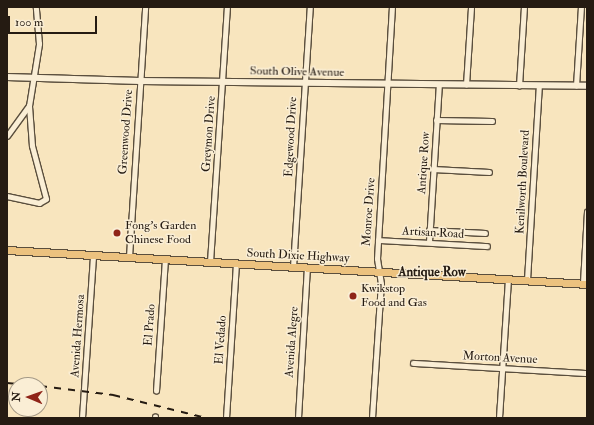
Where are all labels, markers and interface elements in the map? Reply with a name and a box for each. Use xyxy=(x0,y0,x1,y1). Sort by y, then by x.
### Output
scale bar xyxy=(10,8,99,34)
text: 100 m xyxy=(15,15,43,30)
street label: South Olive Avenue xyxy=(250,64,344,80)
street label: Greenwood Drive xyxy=(116,89,136,175)
street label: Greymon Drive xyxy=(199,96,219,172)
street label: Edgewood Drive xyxy=(282,97,300,177)
street label: Kenilworth Boulevard xyxy=(513,130,533,234)
street label: Antique Row xyxy=(415,131,433,195)
street label: Monroe Drive xyxy=(359,177,379,247)
place label: Fong's Garden Chinese Food xyxy=(125,219,196,247)
street label: Artisan Road xyxy=(402,224,464,242)
marker: Fong's Garden Chinese Food xyxy=(112,228,122,238)
street label: South Dixie Highway xyxy=(246,246,350,266)
district label: Antique Row xyxy=(398,264,466,280)
place label: Kwikstop Food and Gas xyxy=(361,282,427,310)
marker: Kwikstop Food and Gas xyxy=(348,291,358,301)
street label: Avenida Hermosa xyxy=(68,294,88,378)
street label: El Prado xyxy=(141,303,159,347)
street label: Avenida Alegre xyxy=(282,306,302,378)
street label: El Vedado xyxy=(212,315,230,365)
street label: Morton Avenue xyxy=(462,349,538,367)
north arrow xyxy=(8,377,48,417)
text: N xyxy=(10,391,23,402)

